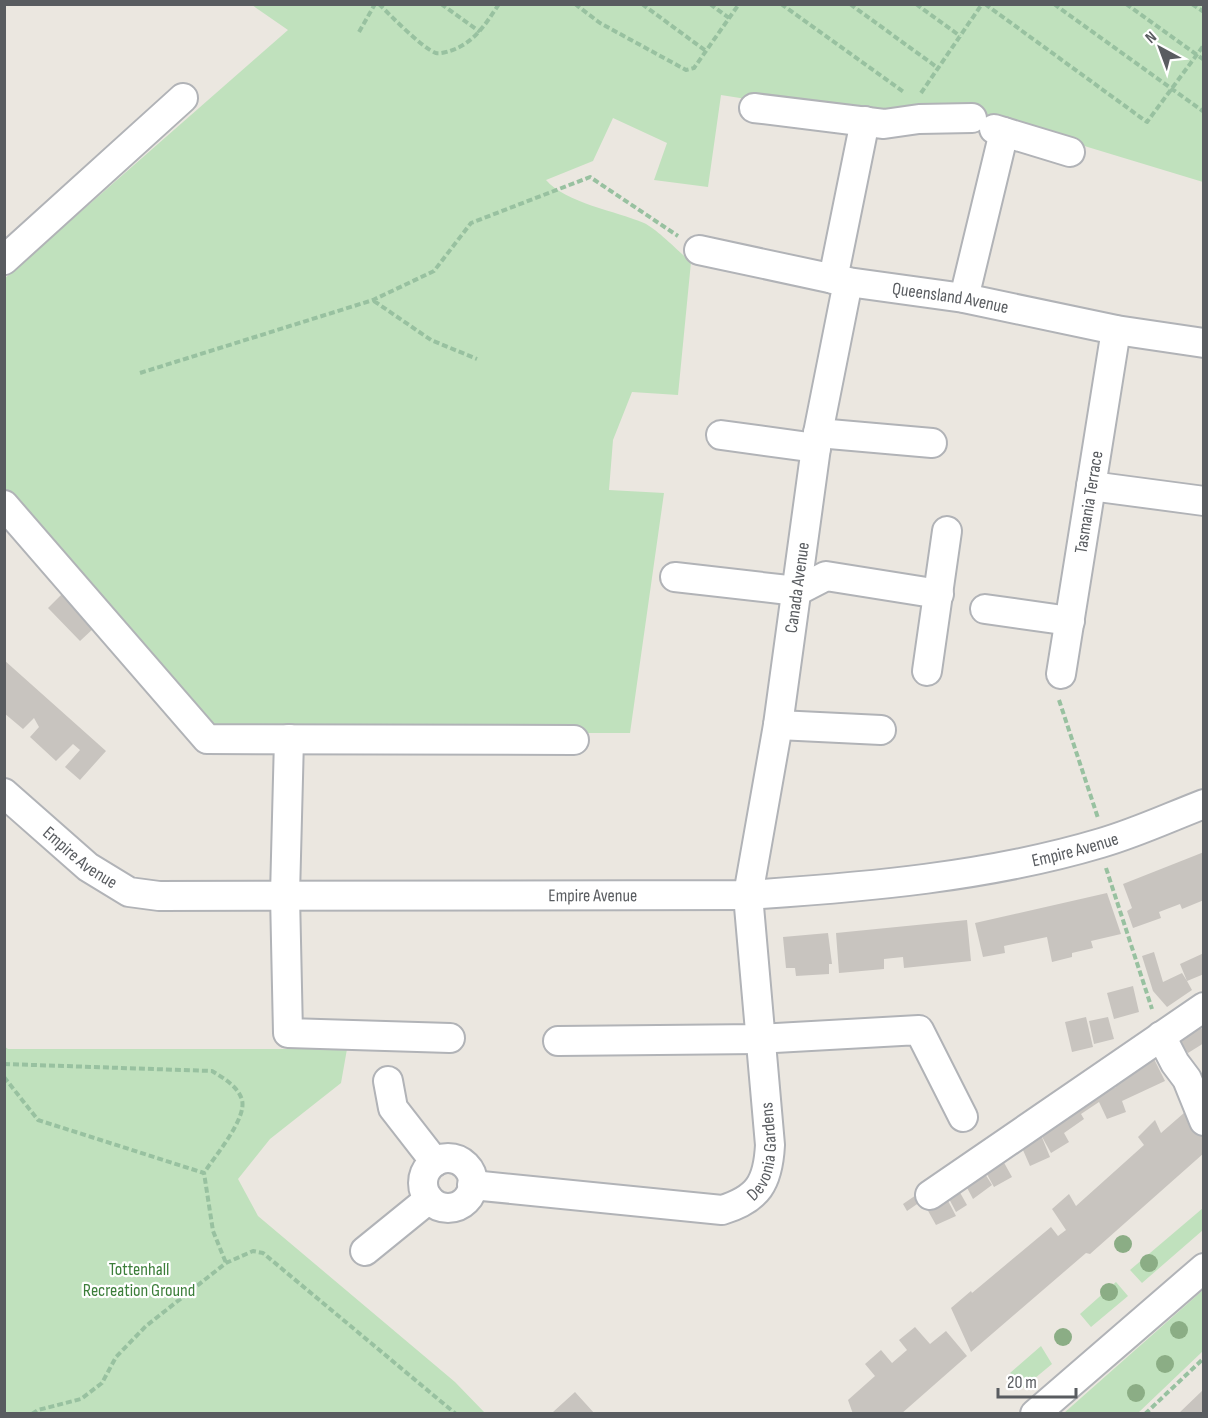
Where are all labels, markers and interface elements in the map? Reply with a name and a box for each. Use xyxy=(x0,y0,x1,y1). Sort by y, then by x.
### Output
north arrow xyxy=(1130,18,1190,78)
text: N xyxy=(1142,28,1161,48)
street label: Queensland Avenue xyxy=(891,278,1010,318)
street label: Tasmania Terrace xyxy=(1070,449,1107,555)
street label: Canada Avenue xyxy=(780,541,813,634)
street label: Empire Avenue xyxy=(39,822,121,893)
street label: Empire Avenue xyxy=(1030,828,1121,871)
street label: Empire Avenue xyxy=(548,885,637,906)
street label: Devonia Gardens xyxy=(742,1101,781,1205)
park label: Tottenhall Recreation Ground xyxy=(83,1259,195,1301)
scale bar xyxy=(998,1361,1076,1399)
text: 20 m xyxy=(1007,1372,1037,1393)

